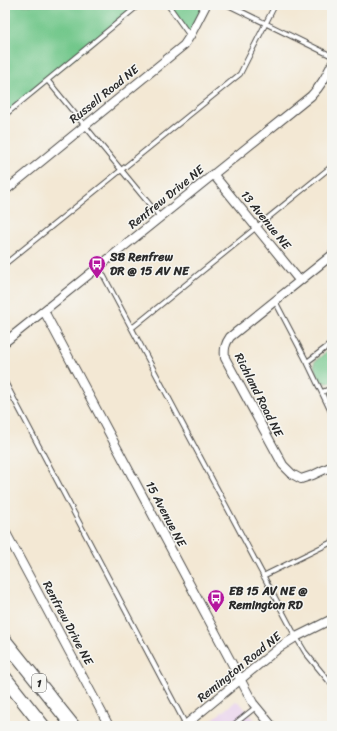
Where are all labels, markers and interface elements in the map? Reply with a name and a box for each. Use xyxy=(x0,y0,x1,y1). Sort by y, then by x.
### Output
street label: Russell Road NE xyxy=(64,58,145,129)
street label: Renfrew Drive NE xyxy=(123,158,210,235)
street label: 13 Avenue NE xyxy=(235,185,298,256)
place label: SB Renfrew DR @ 15 AV NE xyxy=(109,246,190,282)
bus stop icon: SB Renfrew DR @ 15 AV NE xyxy=(87,254,107,279)
street label: Richland Road NE xyxy=(228,349,290,442)
street label: 15 Avenue NE xyxy=(139,477,193,552)
street label: Renfrew Drive NE xyxy=(36,577,100,670)
place label: EB 15 AV NE @ Remington RD xyxy=(228,580,308,616)
bus stop icon: EB 15 AV NE @ Remington RD xyxy=(206,588,226,613)
street label: Remington Road NE xyxy=(192,625,287,708)
road number: 1 xyxy=(32,674,46,692)

